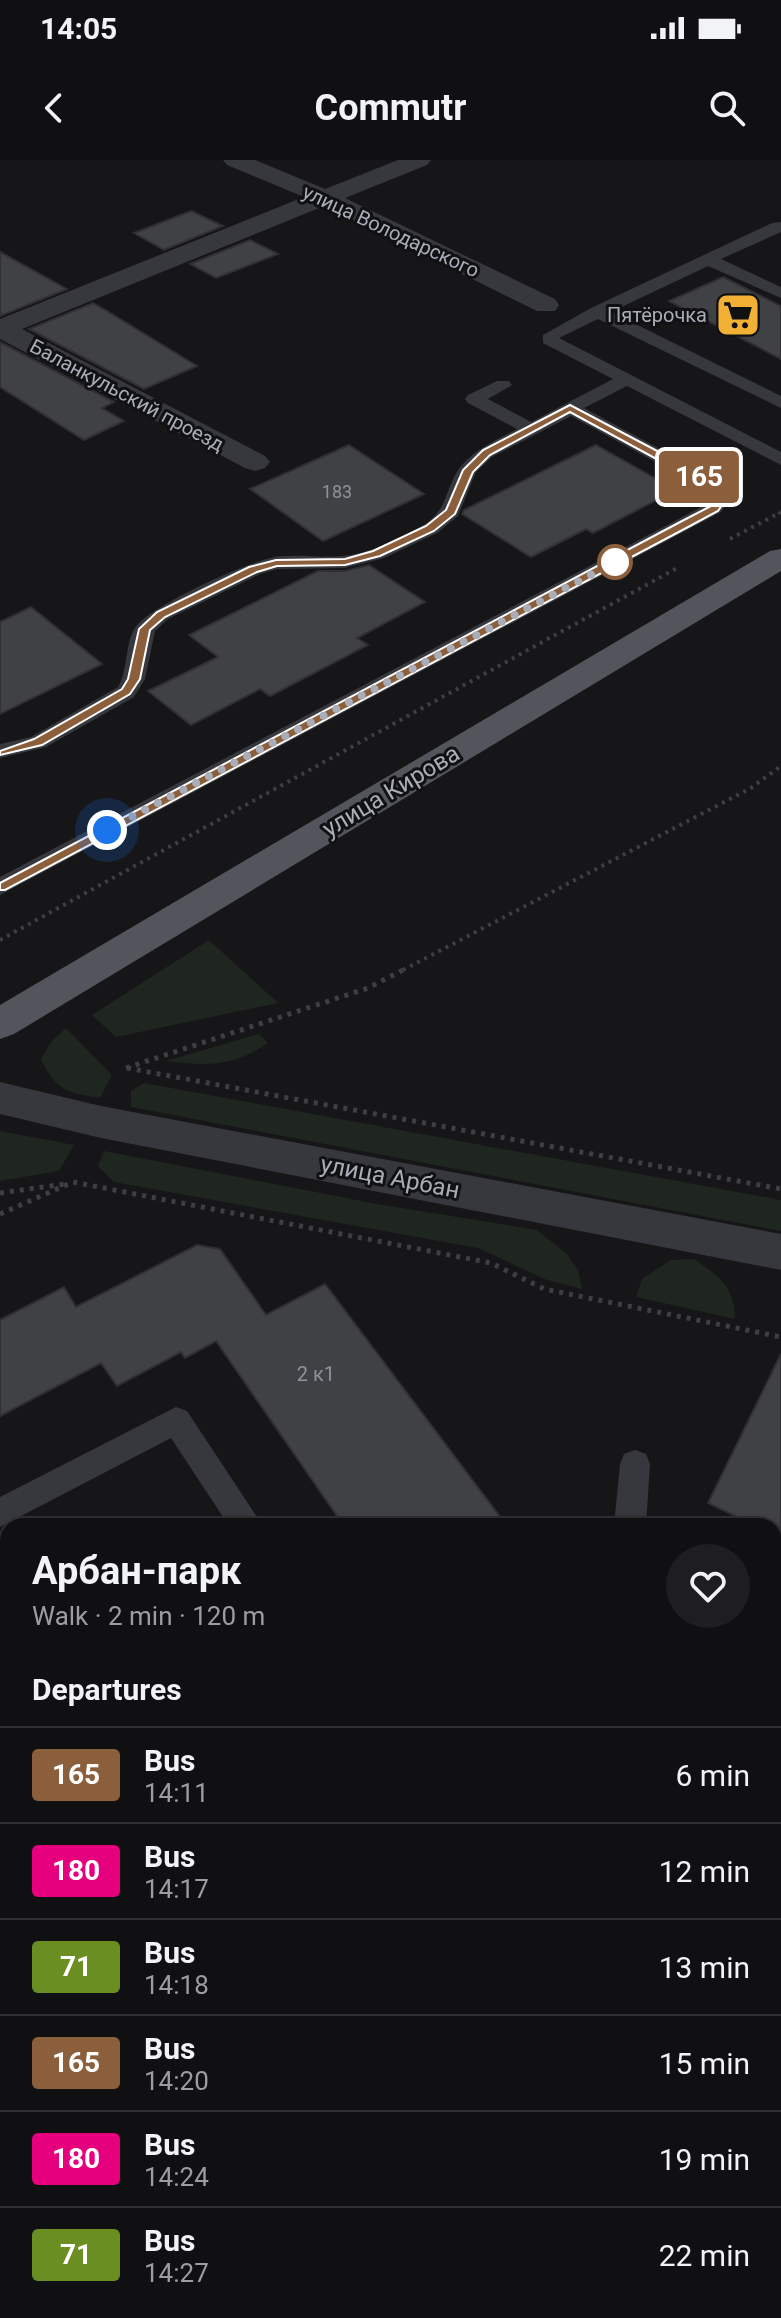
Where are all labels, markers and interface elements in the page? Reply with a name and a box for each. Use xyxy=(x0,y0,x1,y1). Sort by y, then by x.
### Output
text: 14:05 xyxy=(40,11,117,46)
icon: back xyxy=(32,86,76,130)
icon: search xyxy=(705,86,749,130)
text: Commutr xyxy=(315,87,466,129)
street label: улица Володарского xyxy=(299,180,483,282)
supermarket icon: Пятёрочка xyxy=(714,291,762,339)
place label: Пятёрочка xyxy=(607,303,707,327)
street label: Баланкульский проезд xyxy=(26,334,228,456)
line badge: 165 xyxy=(653,451,745,503)
text: 165 xyxy=(675,460,723,493)
house number: 183 xyxy=(322,481,352,502)
unlabelled marker xyxy=(598,545,632,579)
street label: улица Кирова xyxy=(317,739,465,843)
your location xyxy=(87,810,127,850)
street label: улица Арбан xyxy=(318,1150,462,1204)
house number: 2 к1 xyxy=(297,1362,335,1386)
button: heart xyxy=(666,1544,750,1628)
text: Арбан-парк xyxy=(32,1549,241,1593)
text: Walk · 2 min · 120 m xyxy=(32,1601,265,1631)
text: Departures xyxy=(32,1672,182,1707)
text: Bus xyxy=(144,1743,195,1778)
text: 165 xyxy=(52,1758,100,1791)
text: 6 min xyxy=(676,1758,750,1793)
text: 14:11 xyxy=(144,1778,209,1808)
text: Bus xyxy=(144,1839,195,1874)
text: 180 xyxy=(52,1854,100,1887)
text: 12 min xyxy=(659,1854,750,1889)
text: 14:17 xyxy=(144,1874,209,1904)
text: Bus xyxy=(144,1935,195,1970)
text: 71 xyxy=(60,1950,92,1983)
text: 13 min xyxy=(659,1950,750,1985)
text: 14:18 xyxy=(144,1970,209,2000)
text: Bus xyxy=(144,2031,195,2066)
text: 165 xyxy=(52,2046,100,2079)
text: 15 min xyxy=(659,2046,750,2081)
text: 14:20 xyxy=(144,2066,209,2096)
text: Bus xyxy=(144,2127,195,2162)
text: 180 xyxy=(52,2142,100,2175)
text: 19 min xyxy=(659,2142,750,2177)
text: 14:24 xyxy=(144,2162,209,2192)
text: Bus xyxy=(144,2223,195,2258)
text: 71 xyxy=(60,2238,92,2271)
text: 22 min xyxy=(659,2238,750,2273)
text: 14:27 xyxy=(144,2258,209,2288)

